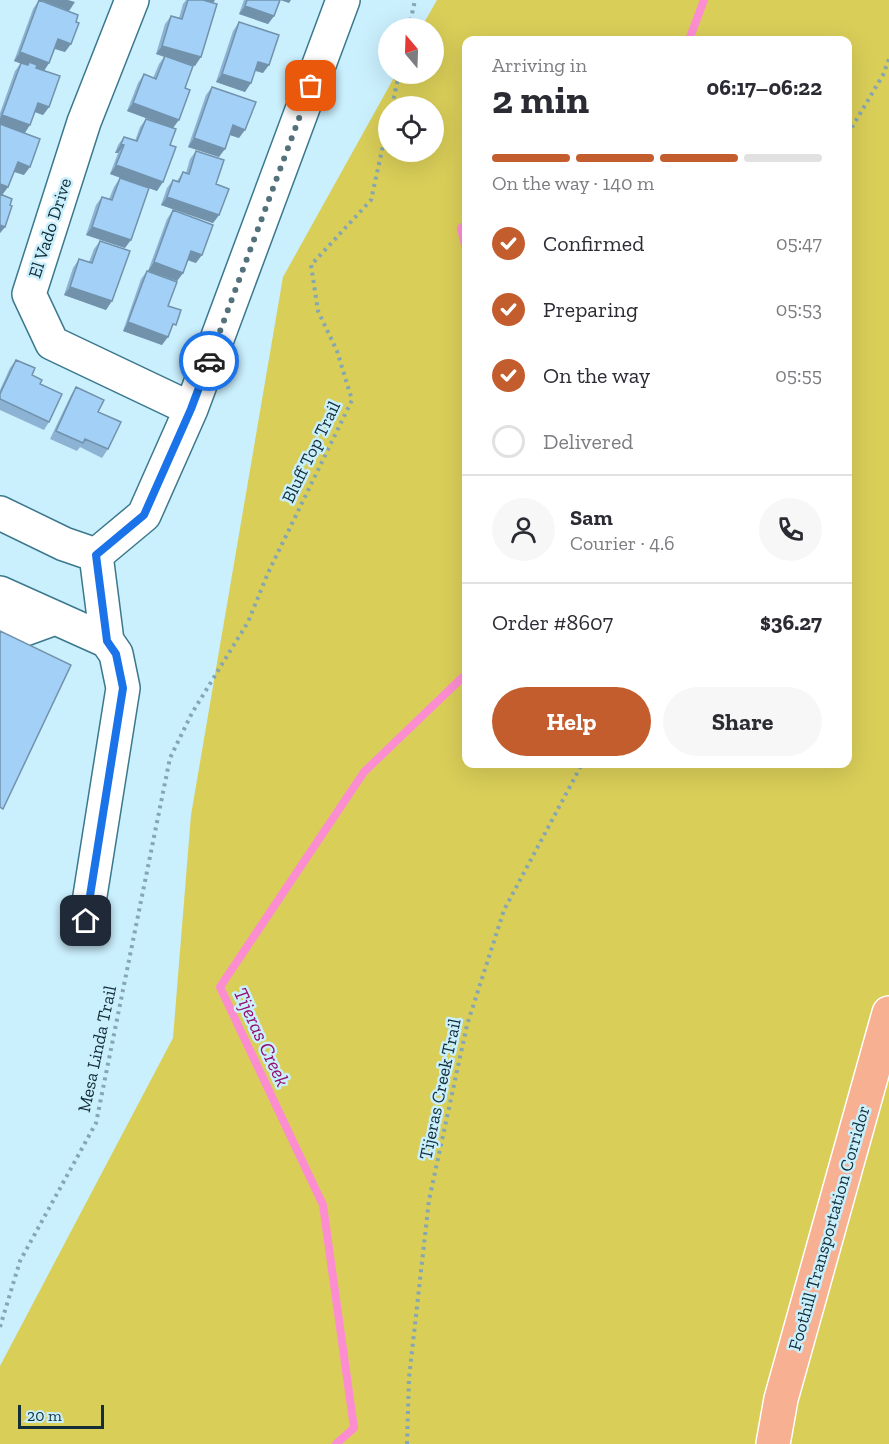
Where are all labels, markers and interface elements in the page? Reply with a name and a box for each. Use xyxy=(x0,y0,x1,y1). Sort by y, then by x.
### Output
north arrow xyxy=(378,18,444,84)
map controls xyxy=(378,18,444,162)
text: Arriving in xyxy=(492,53,587,77)
pin xyxy=(285,60,336,111)
icon: bag xyxy=(294,69,327,102)
text: 06:17–06:22 xyxy=(707,74,822,101)
text: 2 min xyxy=(492,76,589,123)
button: locate xyxy=(378,96,444,162)
text: On the way · 140 m xyxy=(492,171,654,195)
street label: El Vado Drive xyxy=(24,175,76,281)
icon: check xyxy=(492,227,525,260)
text: Confirmed xyxy=(543,230,644,257)
text: 05:47 xyxy=(776,231,822,255)
icon: check xyxy=(492,293,525,326)
text: Preparing xyxy=(543,296,638,323)
text: 05:53 xyxy=(776,297,822,321)
courier xyxy=(179,331,239,391)
icon: car xyxy=(193,345,226,378)
icon: check xyxy=(492,359,525,392)
text: On the way xyxy=(543,362,650,389)
text: 05:55 xyxy=(775,363,822,387)
street label: Bluff Top Trail xyxy=(277,397,345,506)
text: Delivered xyxy=(543,428,633,455)
button: person xyxy=(492,498,555,561)
button: phone xyxy=(759,498,822,561)
text: Sam xyxy=(570,504,613,531)
text: Courier · 4.6 xyxy=(570,531,675,555)
text: Order #8607 xyxy=(492,609,613,636)
text: $36.27 xyxy=(760,609,822,636)
button: Help xyxy=(492,687,651,756)
button: Share xyxy=(663,687,822,756)
pin xyxy=(60,895,111,946)
icon: home xyxy=(69,904,102,937)
street label: Mesa Linda Trail xyxy=(73,983,121,1114)
water label: Tijeras Creek xyxy=(229,984,295,1090)
street label: Tijeras Creek Trail xyxy=(414,1016,466,1162)
street label: Foothill Transportation Corridor xyxy=(783,1103,875,1353)
scale bar xyxy=(18,1402,104,1430)
text: 20 m xyxy=(27,1406,62,1425)

